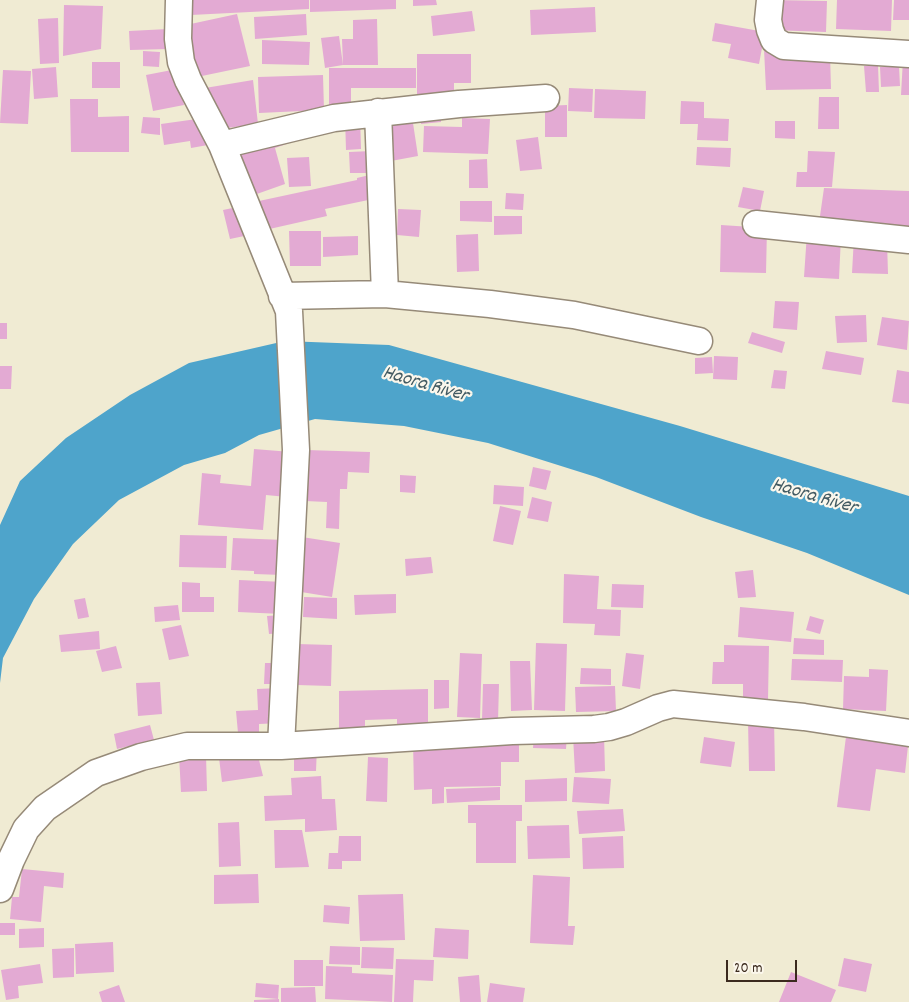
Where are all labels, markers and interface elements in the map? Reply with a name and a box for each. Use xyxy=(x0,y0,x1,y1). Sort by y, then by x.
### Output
water label: Haora River xyxy=(379,362,471,410)
water label: Haora River xyxy=(768,474,860,522)
scale bar xyxy=(729,950,800,982)
text: 20 m xyxy=(734,958,762,980)

